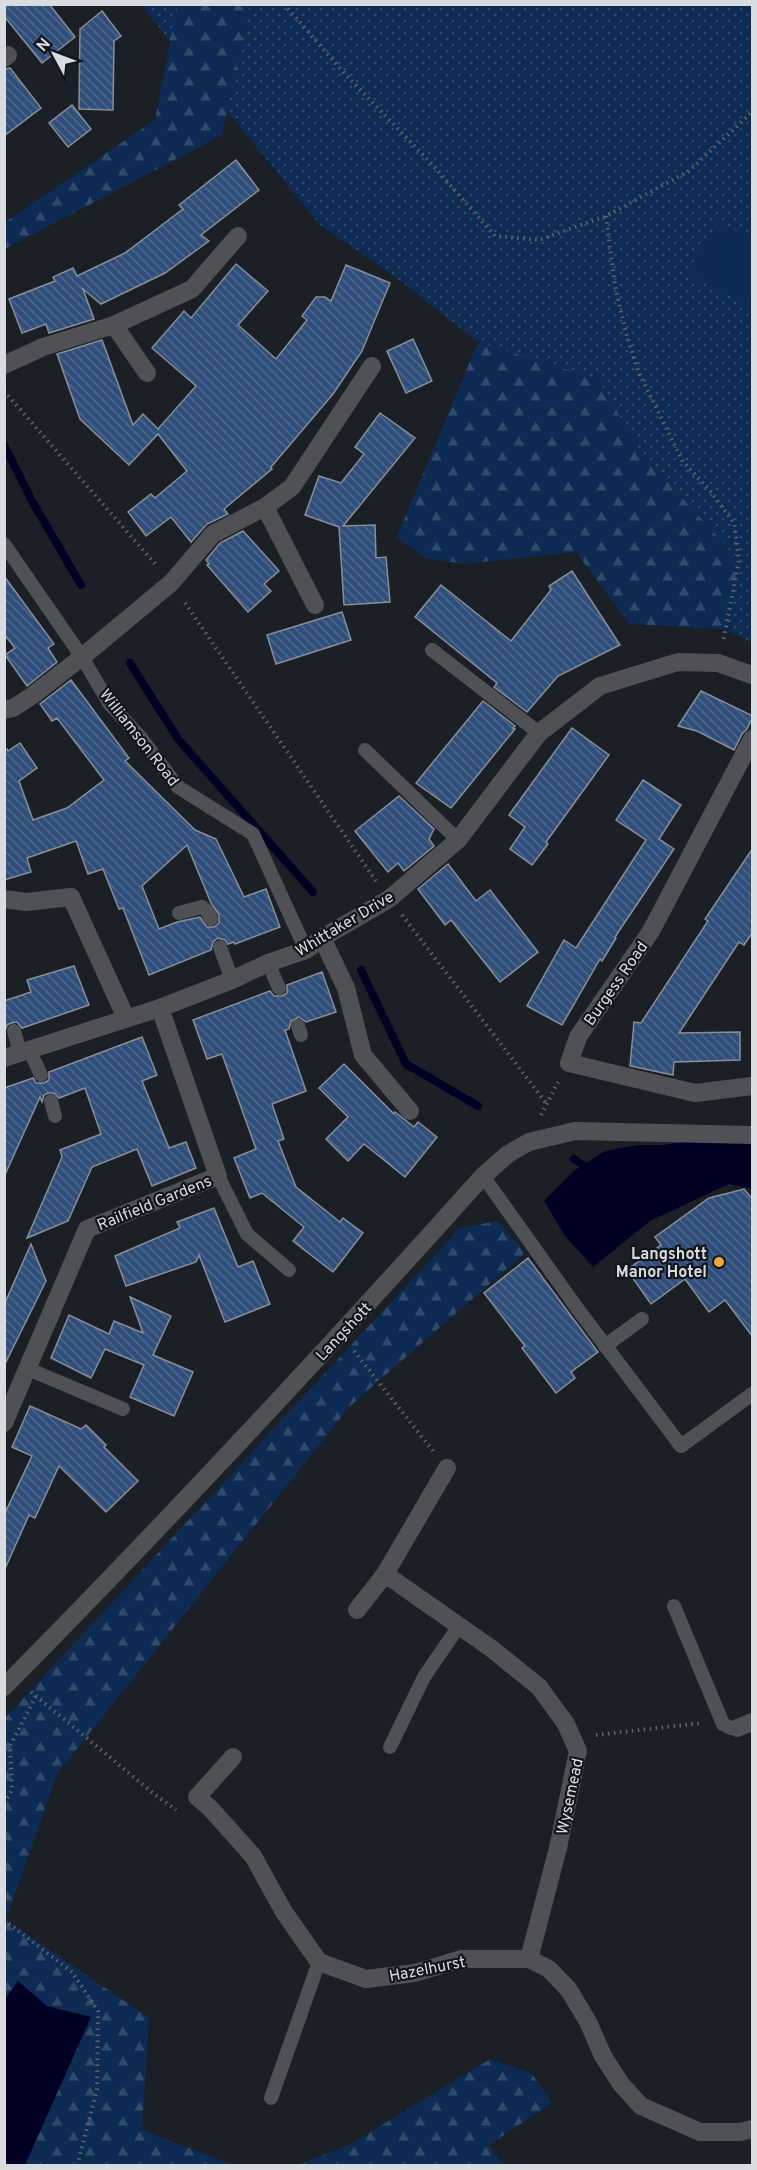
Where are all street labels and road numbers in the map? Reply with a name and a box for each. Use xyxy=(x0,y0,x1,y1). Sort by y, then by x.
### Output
street label: Williamson Road xyxy=(94,686,183,791)
street label: Whittaker Drive xyxy=(292,887,398,962)
street label: Burgess Road xyxy=(580,938,653,1030)
street label: Railfield Gardens xyxy=(95,1172,215,1236)
street label: Langshott xyxy=(312,1299,377,1366)
street label: Wysemead xyxy=(553,1756,589,1836)
street label: Hazelhurst xyxy=(387,1953,467,1987)

